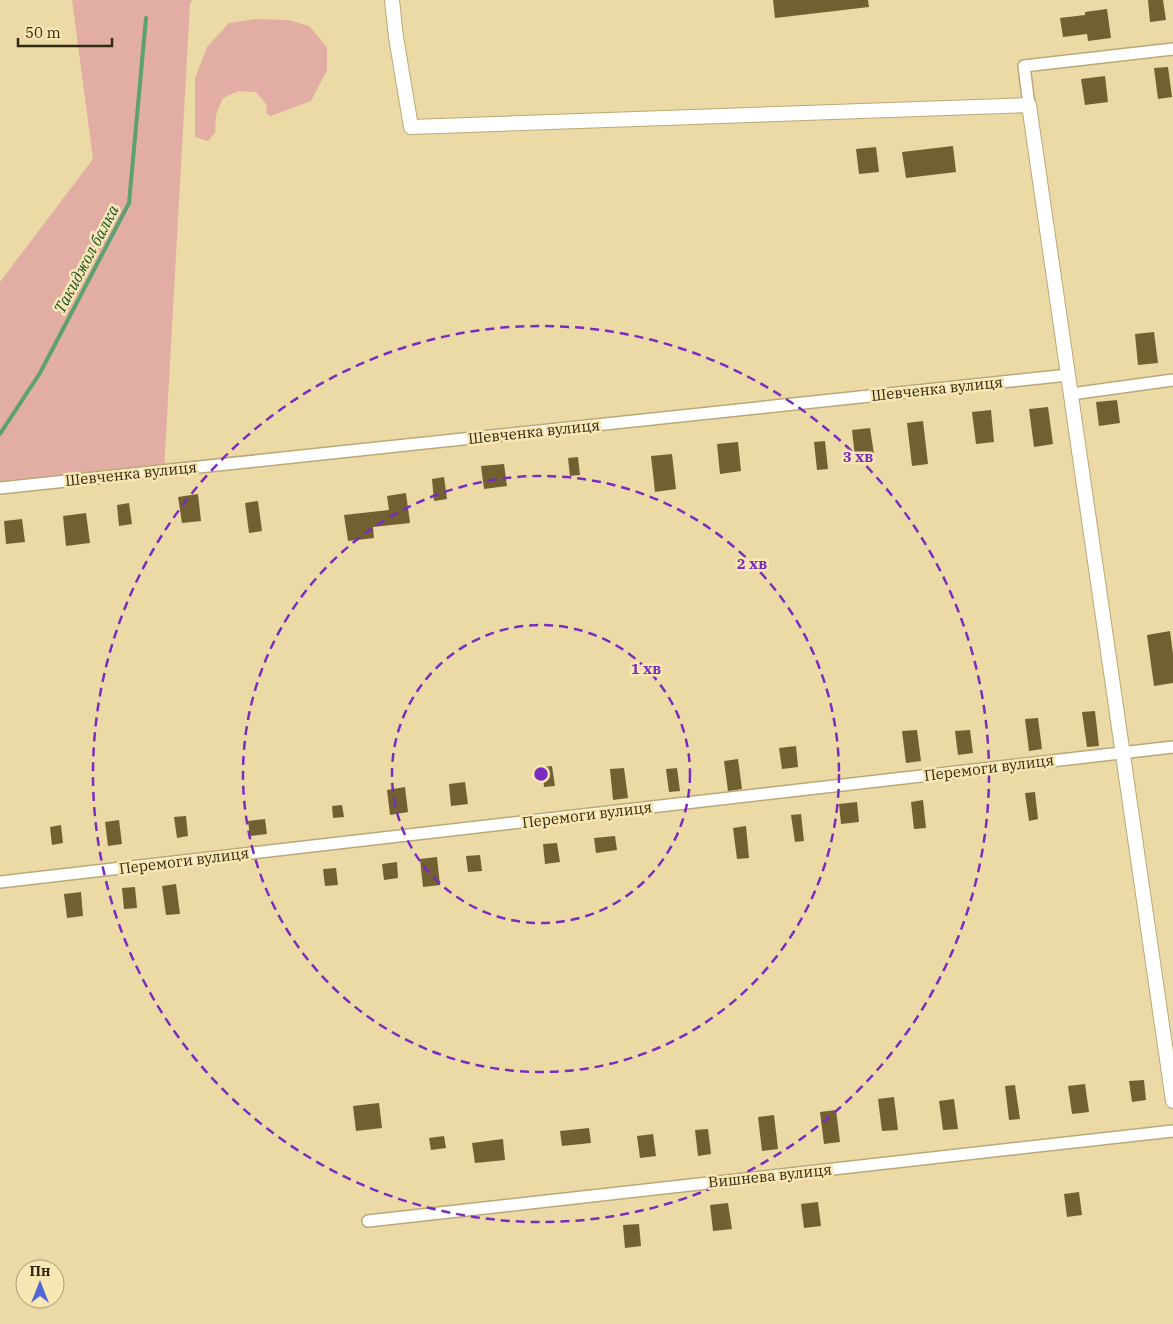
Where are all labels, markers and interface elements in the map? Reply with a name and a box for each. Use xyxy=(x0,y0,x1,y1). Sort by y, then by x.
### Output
scale bar xyxy=(18,15,111,47)
text: 50 m xyxy=(25,23,61,42)
water label: Такиджол балка xyxy=(49,201,123,317)
street label: Шевченка вулиця xyxy=(870,372,1004,405)
street label: Шевченка вулиця xyxy=(467,415,601,448)
text: 3 хв xyxy=(843,447,873,466)
street label: Шевченка вулиця xyxy=(64,457,198,490)
text: 2 хв xyxy=(737,554,767,573)
text: 1 хв xyxy=(631,659,661,678)
street label: Перемоги вулиця xyxy=(923,750,1055,785)
centre of rings xyxy=(532,765,550,783)
street label: Перемоги вулиця xyxy=(521,797,653,832)
street label: Перемоги вулиця xyxy=(118,843,250,878)
street label: Вишнева вулиця xyxy=(707,1160,833,1191)
north arrow xyxy=(15,1259,65,1309)
text: Пн xyxy=(30,1262,50,1280)

